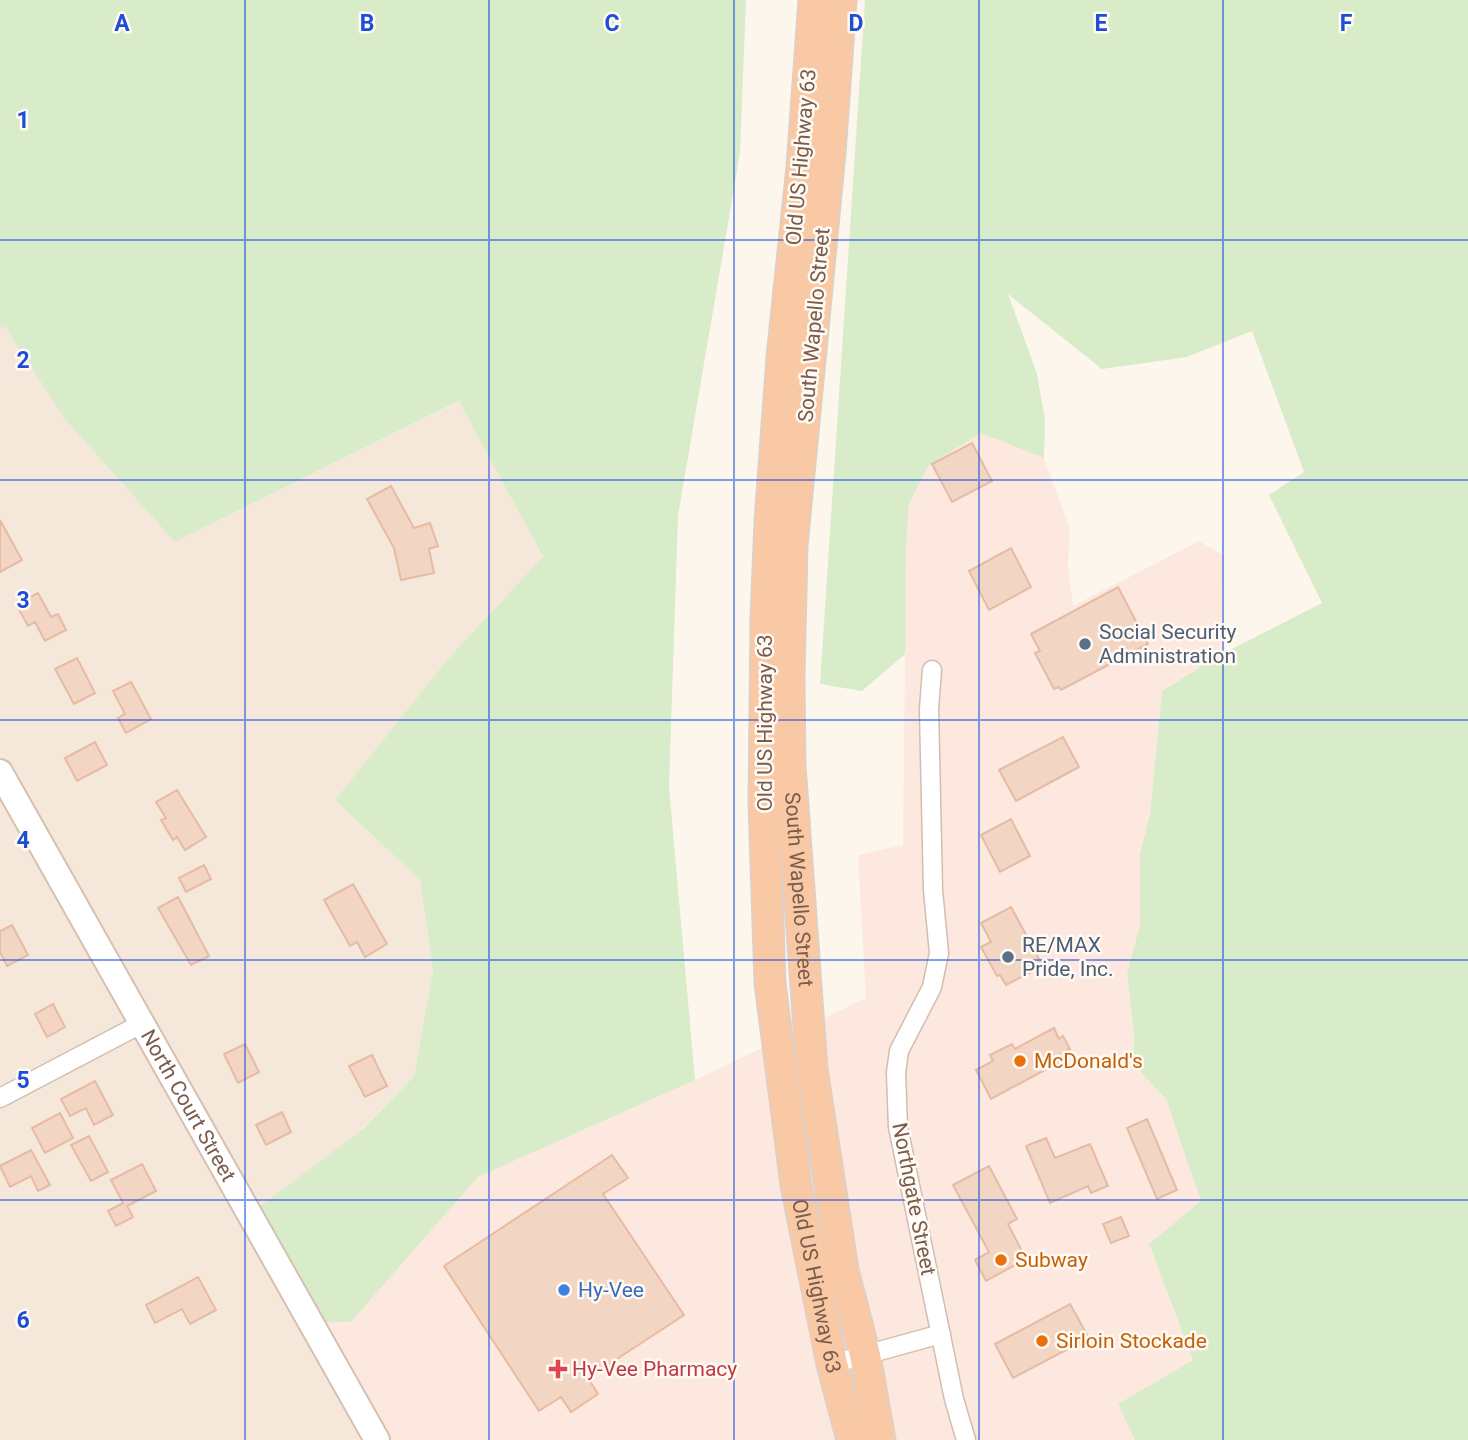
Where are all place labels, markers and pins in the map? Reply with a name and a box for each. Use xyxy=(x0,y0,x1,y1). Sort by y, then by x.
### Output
place label: Social Security Administration xyxy=(1099,620,1237,668)
marker: Social Security Administration xyxy=(1077,636,1093,652)
place label: RE/MAX Pride, Inc. xyxy=(1022,933,1114,981)
marker: RE/MAX Pride, Inc. xyxy=(1000,949,1016,965)
place label: McDonald's xyxy=(1034,1049,1143,1073)
marker: McDonald's xyxy=(1012,1053,1028,1069)
place label: Subway xyxy=(1015,1248,1088,1272)
marker: Subway xyxy=(993,1252,1009,1268)
place label: Hy-Vee xyxy=(578,1278,644,1302)
marker: Hy-Vee xyxy=(556,1282,572,1298)
place label: Sirloin Stockade xyxy=(1056,1329,1207,1353)
marker: Sirloin Stockade xyxy=(1034,1333,1050,1349)
place label: Hy-Vee Pharmacy xyxy=(572,1357,737,1381)
marker: Hy-Vee Pharmacy xyxy=(550,1361,566,1377)

